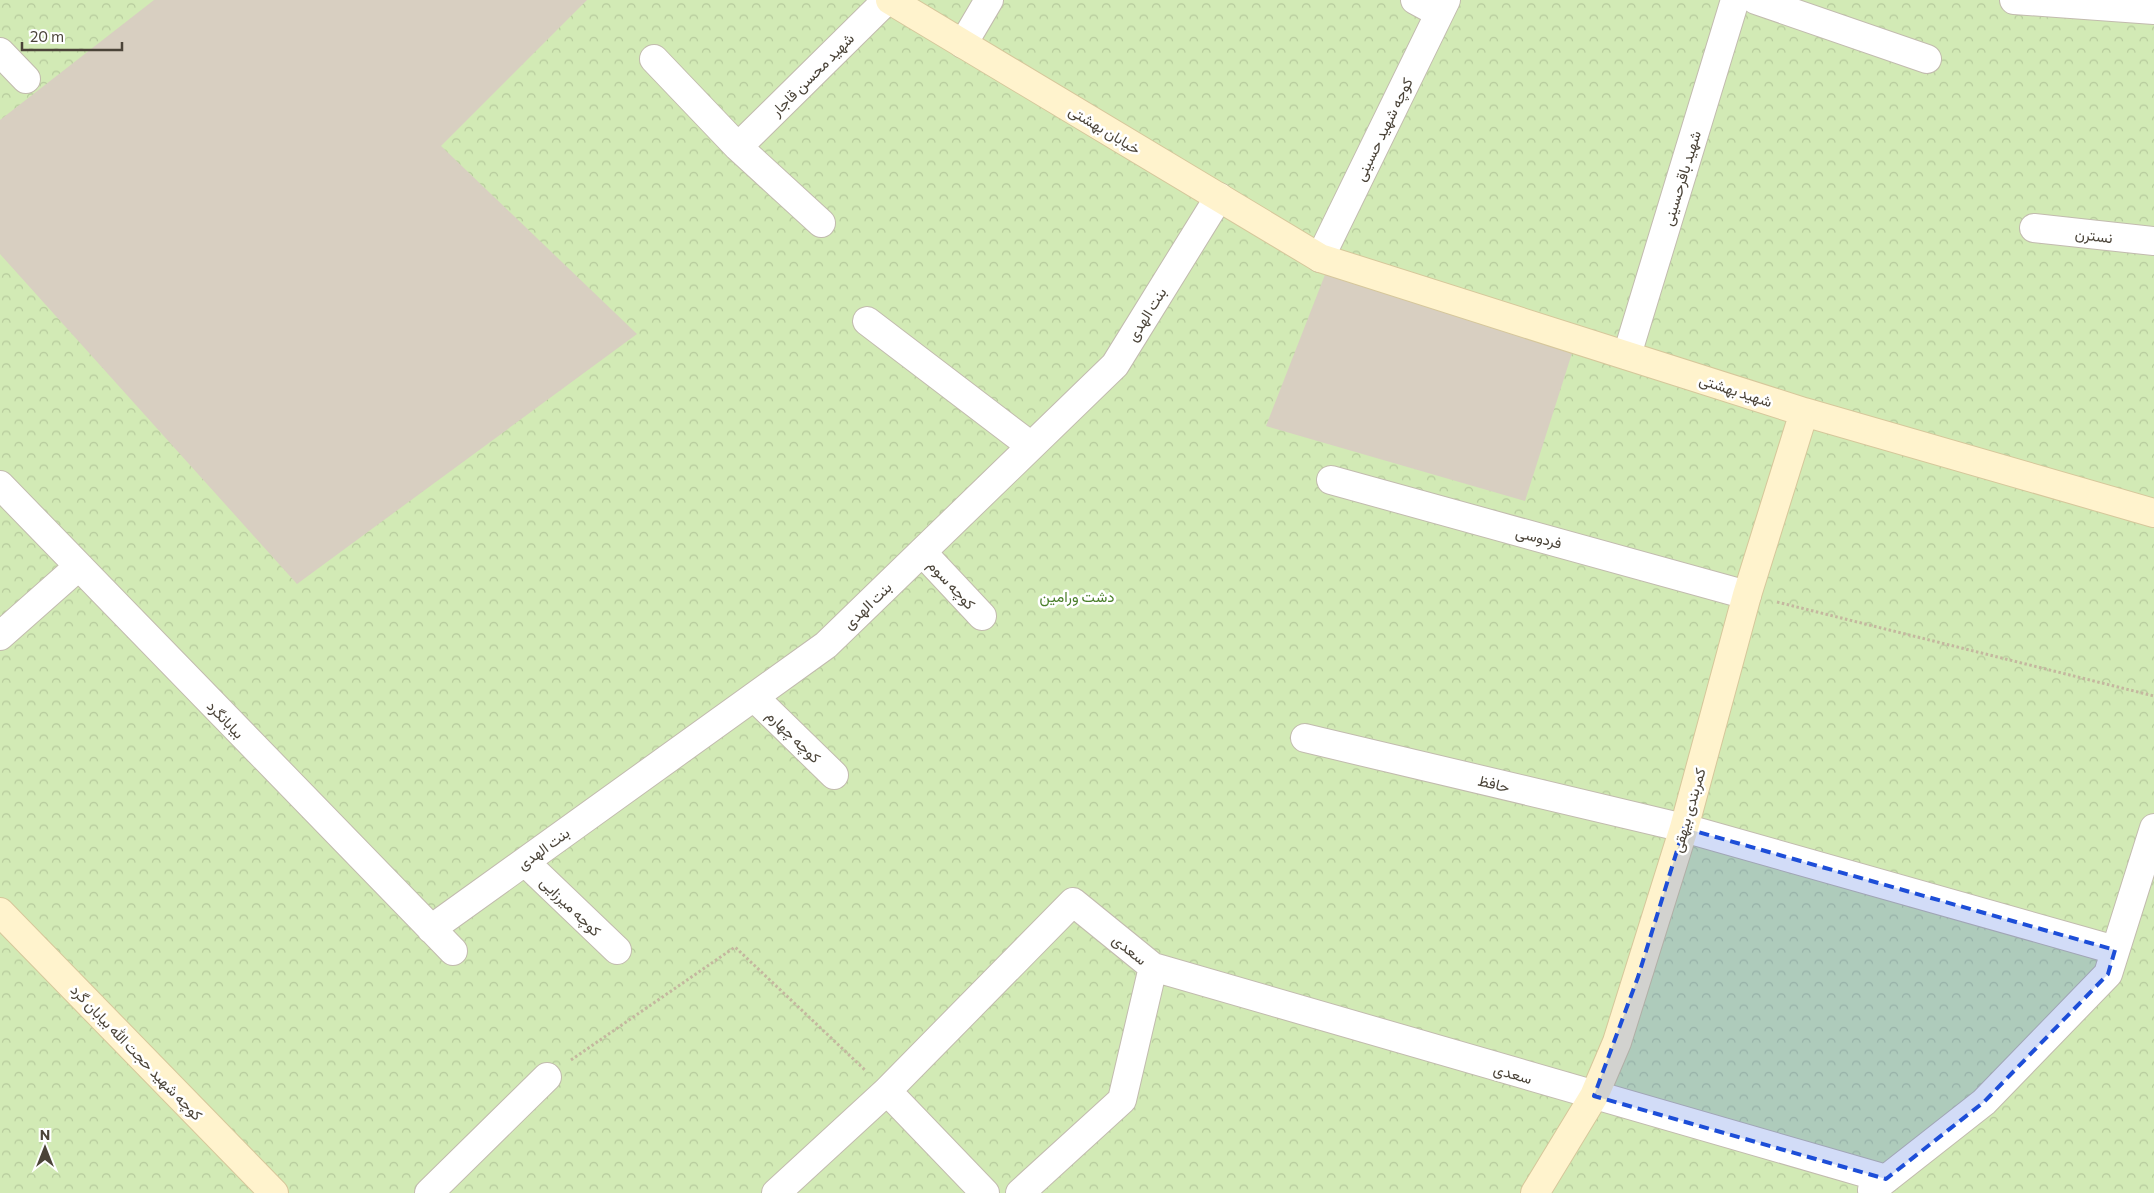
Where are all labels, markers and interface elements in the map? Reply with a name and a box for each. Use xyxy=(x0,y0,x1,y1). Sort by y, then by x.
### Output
scale bar xyxy=(22,20,122,52)
text: 20 m xyxy=(30,27,64,45)
street label: شهید محسن قاجار xyxy=(766,29,859,121)
street label: کوچه شهید حسینی xyxy=(1350,74,1418,184)
street label: خیابان بهشتی xyxy=(1065,101,1144,159)
street label: شهید باقرحسینی xyxy=(1658,128,1706,228)
street label: نسترن xyxy=(2074,224,2114,247)
street label: بنت الهدی xyxy=(1122,284,1171,345)
street label: شهید بهشتی xyxy=(1697,370,1775,412)
street label: فردوسی xyxy=(1514,522,1564,554)
street label: کوچه سوم xyxy=(923,555,980,614)
street label: بنت الهدی xyxy=(839,578,896,634)
park label: دشت ورامین xyxy=(1040,587,1114,607)
street label: بیابانگرد xyxy=(203,696,248,742)
street label: کوچه چهارم xyxy=(762,706,825,768)
street label: کمربندی بیهقی xyxy=(1667,765,1711,855)
street label: حافظ xyxy=(1476,771,1512,795)
street label: بنت الهدی xyxy=(513,823,574,875)
street label: کوچه میرزایی xyxy=(535,873,605,941)
street label: سعدی xyxy=(1108,930,1151,970)
street label: کوچه شهید حجت الله بیابان گرد xyxy=(66,980,207,1125)
street label: سعدی xyxy=(1491,1059,1534,1089)
north arrow xyxy=(20,1123,70,1173)
text: N xyxy=(40,1126,50,1143)

